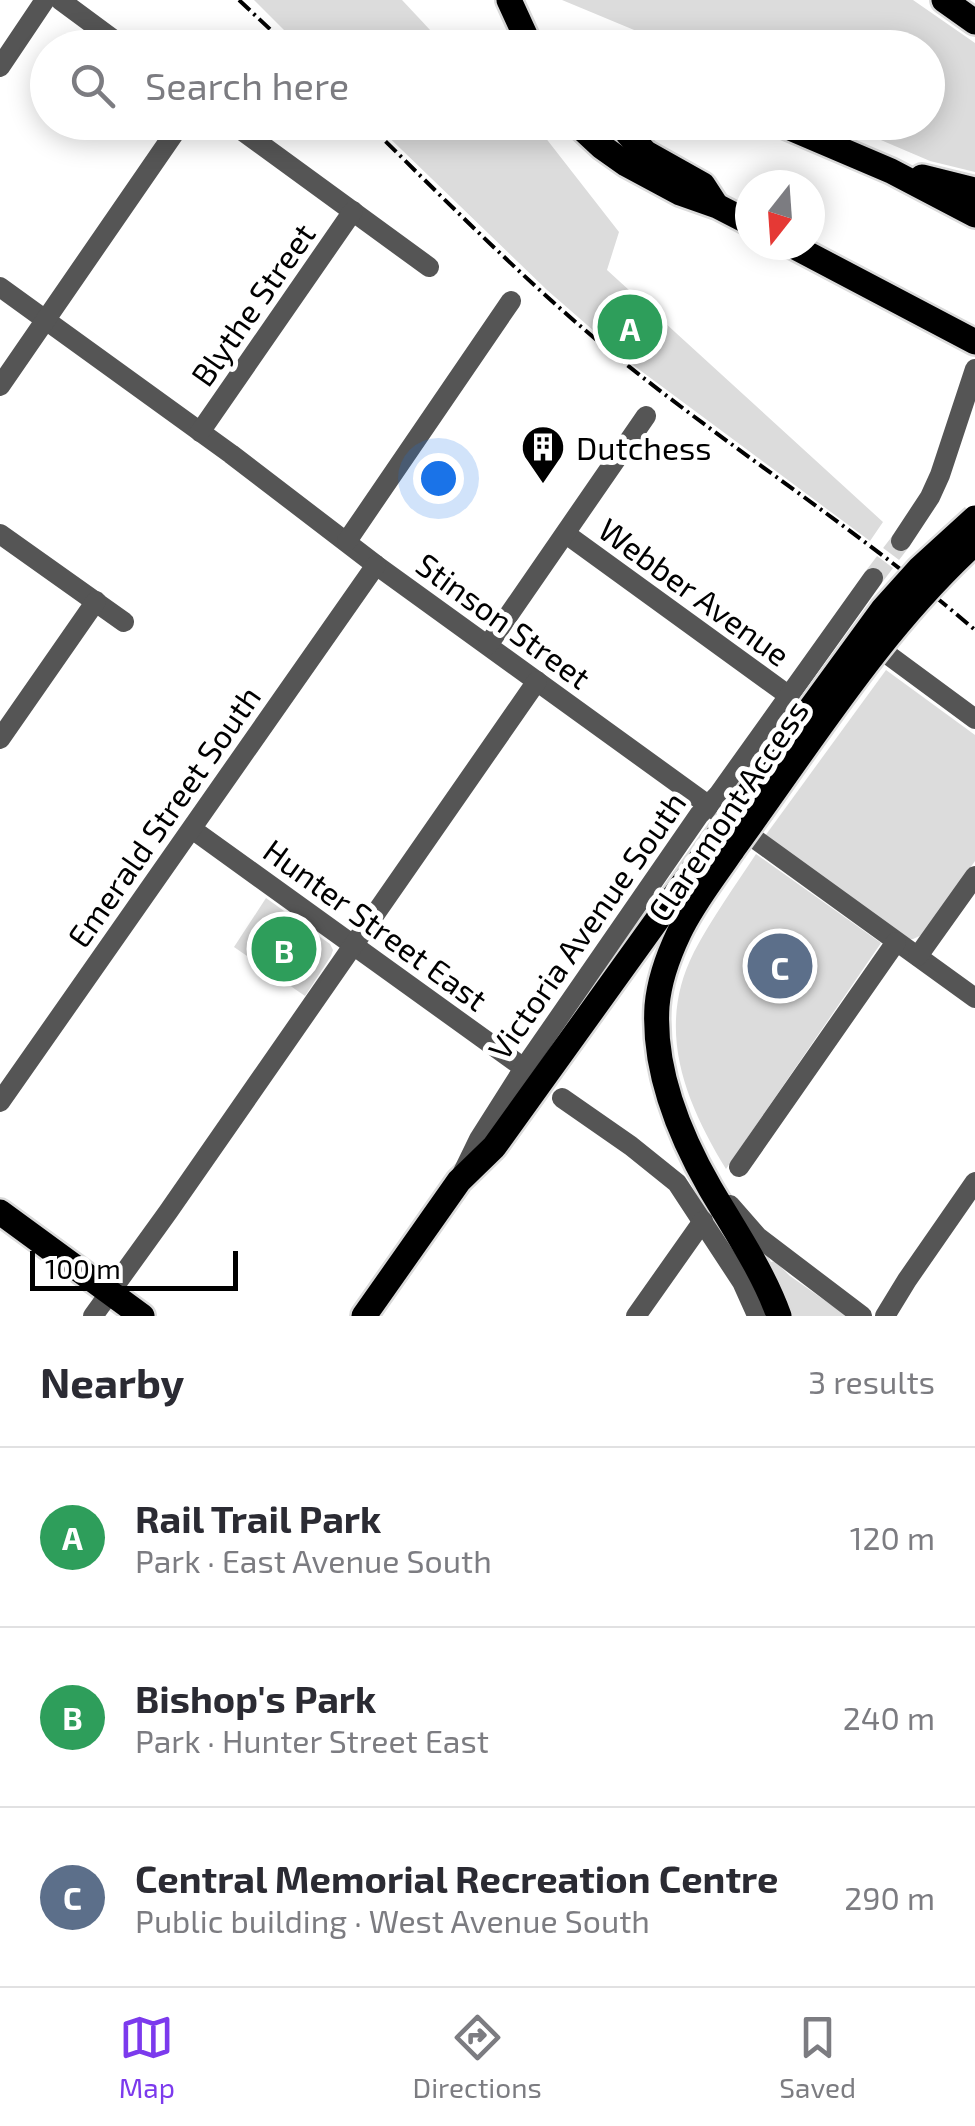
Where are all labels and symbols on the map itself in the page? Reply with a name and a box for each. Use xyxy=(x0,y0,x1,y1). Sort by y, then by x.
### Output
north arrow xyxy=(735,170,825,260)
street label: Blythe Street xyxy=(182,215,322,393)
pin: A xyxy=(598,290,662,364)
building icon: Dutchess xyxy=(520,424,566,485)
place label: Dutchess xyxy=(576,428,712,466)
your location xyxy=(413,453,464,504)
street label: Webber Avenue xyxy=(592,509,798,673)
street label: Stinson Street xyxy=(410,544,598,696)
street label: Emerald Street South xyxy=(59,678,267,954)
street label: Claremont Access xyxy=(639,692,815,928)
street label: Victoria Avenue South xyxy=(479,784,693,1066)
street label: Hunter Street East xyxy=(257,830,495,1018)
pin: B xyxy=(252,912,316,986)
pin: C xyxy=(748,928,812,1004)
scale bar xyxy=(30,1246,238,1290)

